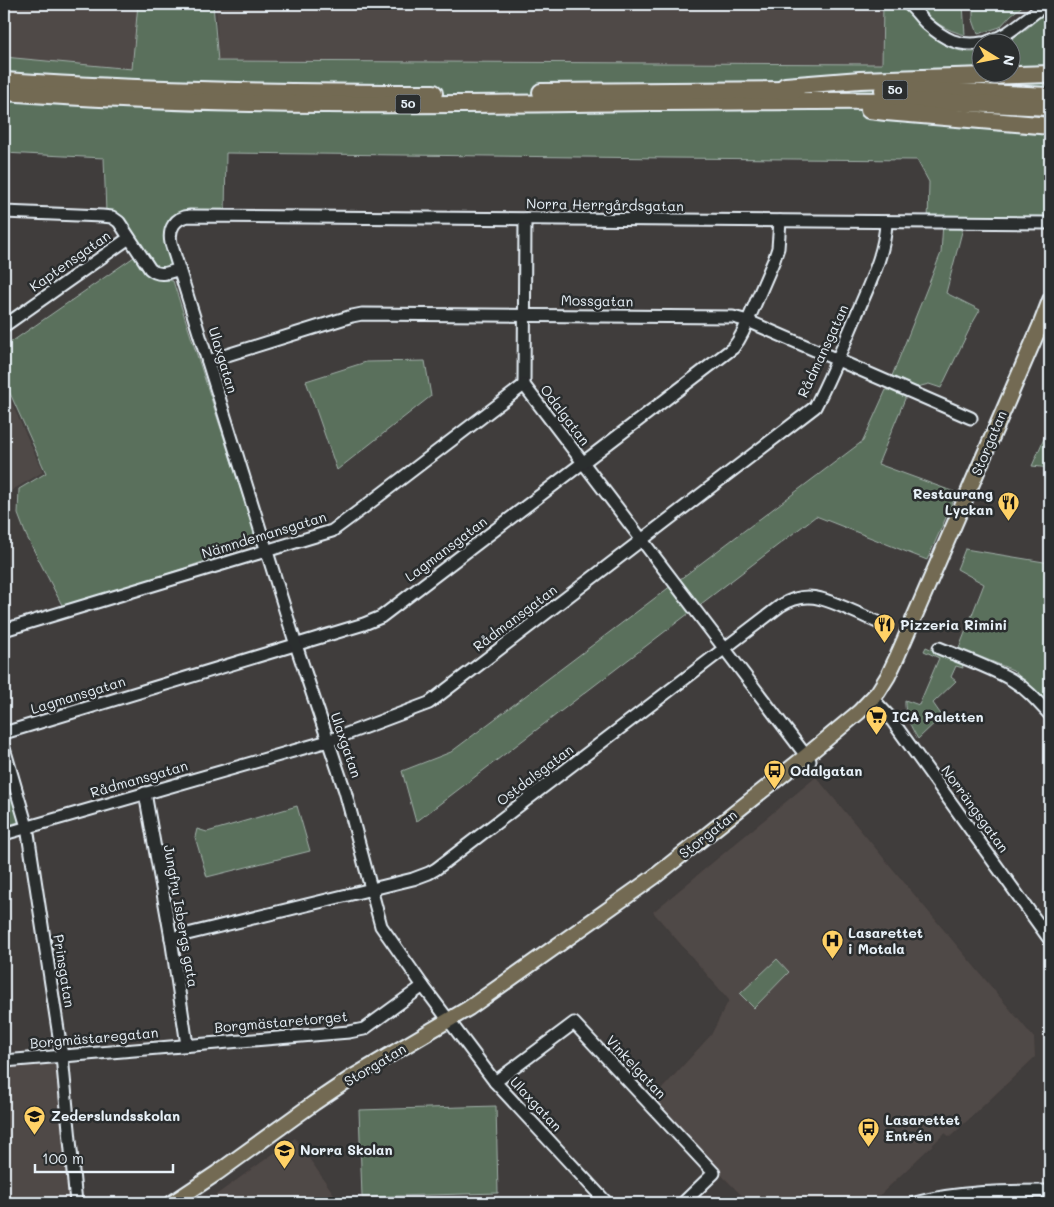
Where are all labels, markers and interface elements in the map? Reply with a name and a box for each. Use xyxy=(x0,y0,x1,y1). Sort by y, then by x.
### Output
north arrow xyxy=(972,32,1022,82)
text: N xyxy=(999,53,1020,67)
road number: 50 xyxy=(882,80,908,100)
road number: 50 xyxy=(396,95,420,114)
street label: Norra Herrgårdsgatan xyxy=(526,194,684,215)
street label: Kaptensgatan xyxy=(25,226,114,296)
street label: Mossgatan xyxy=(561,290,633,311)
street label: Rådmansgatan xyxy=(793,301,852,400)
street label: Ulaxgatan xyxy=(204,324,243,395)
street label: Odalgatan xyxy=(536,380,595,449)
street label: Storgatan xyxy=(966,407,1011,478)
place label: Restaurang Lyckan xyxy=(913,484,993,519)
restaurant icon: Restaurang Lyckan xyxy=(997,490,1021,521)
street label: Nämndemansgatan xyxy=(199,507,329,563)
street label: Lagmansgatan xyxy=(401,511,491,586)
street label: Rådmansgatan xyxy=(469,580,561,655)
restaurant icon: Pizzeria Rimini xyxy=(872,613,896,644)
place label: Pizzeria Rimini xyxy=(900,615,1007,634)
street label: Lagmansgatan xyxy=(28,671,128,718)
supermarket icon: ICA Paletten xyxy=(864,705,888,736)
place label: ICA Paletten xyxy=(892,707,983,726)
street label: Ulaxgatan xyxy=(326,710,367,780)
street label: Ostdalsgatan xyxy=(492,739,577,810)
street label: Rådmansgatan xyxy=(88,756,190,802)
bus stop icon: Odalgatan xyxy=(762,759,786,790)
place label: Odalgatan xyxy=(790,761,862,780)
street label: Norrängsgatan xyxy=(937,761,1014,856)
street label: Storgatan xyxy=(675,805,741,862)
street label: Jungfru Isbergs gata xyxy=(160,843,203,989)
place label: Lasarettet i Motala xyxy=(848,923,923,958)
hospital icon: Lasarettet i Motala xyxy=(820,929,844,960)
street label: Prinsgatan xyxy=(49,933,80,1009)
street label: Borgmästaretorget xyxy=(213,1006,348,1037)
street label: Borgmästaregatan xyxy=(29,1022,159,1053)
street label: Vinkelgatan xyxy=(602,1031,671,1102)
street label: Storgatan xyxy=(340,1039,409,1090)
street label: Ulaxgatan xyxy=(506,1072,567,1135)
school or university icon: Zederslundsskolan xyxy=(23,1104,47,1135)
place label: Zederslundsskolan xyxy=(51,1106,180,1125)
place label: Lasarettet Entrén xyxy=(885,1110,960,1145)
bus stop icon: Lasarettet Entrén xyxy=(857,1116,881,1147)
school or university icon: Norra Skolan xyxy=(272,1138,296,1169)
place label: Norra Skolan xyxy=(300,1140,393,1159)
scale bar xyxy=(35,1142,172,1174)
text: 100 m xyxy=(42,1148,84,1168)

